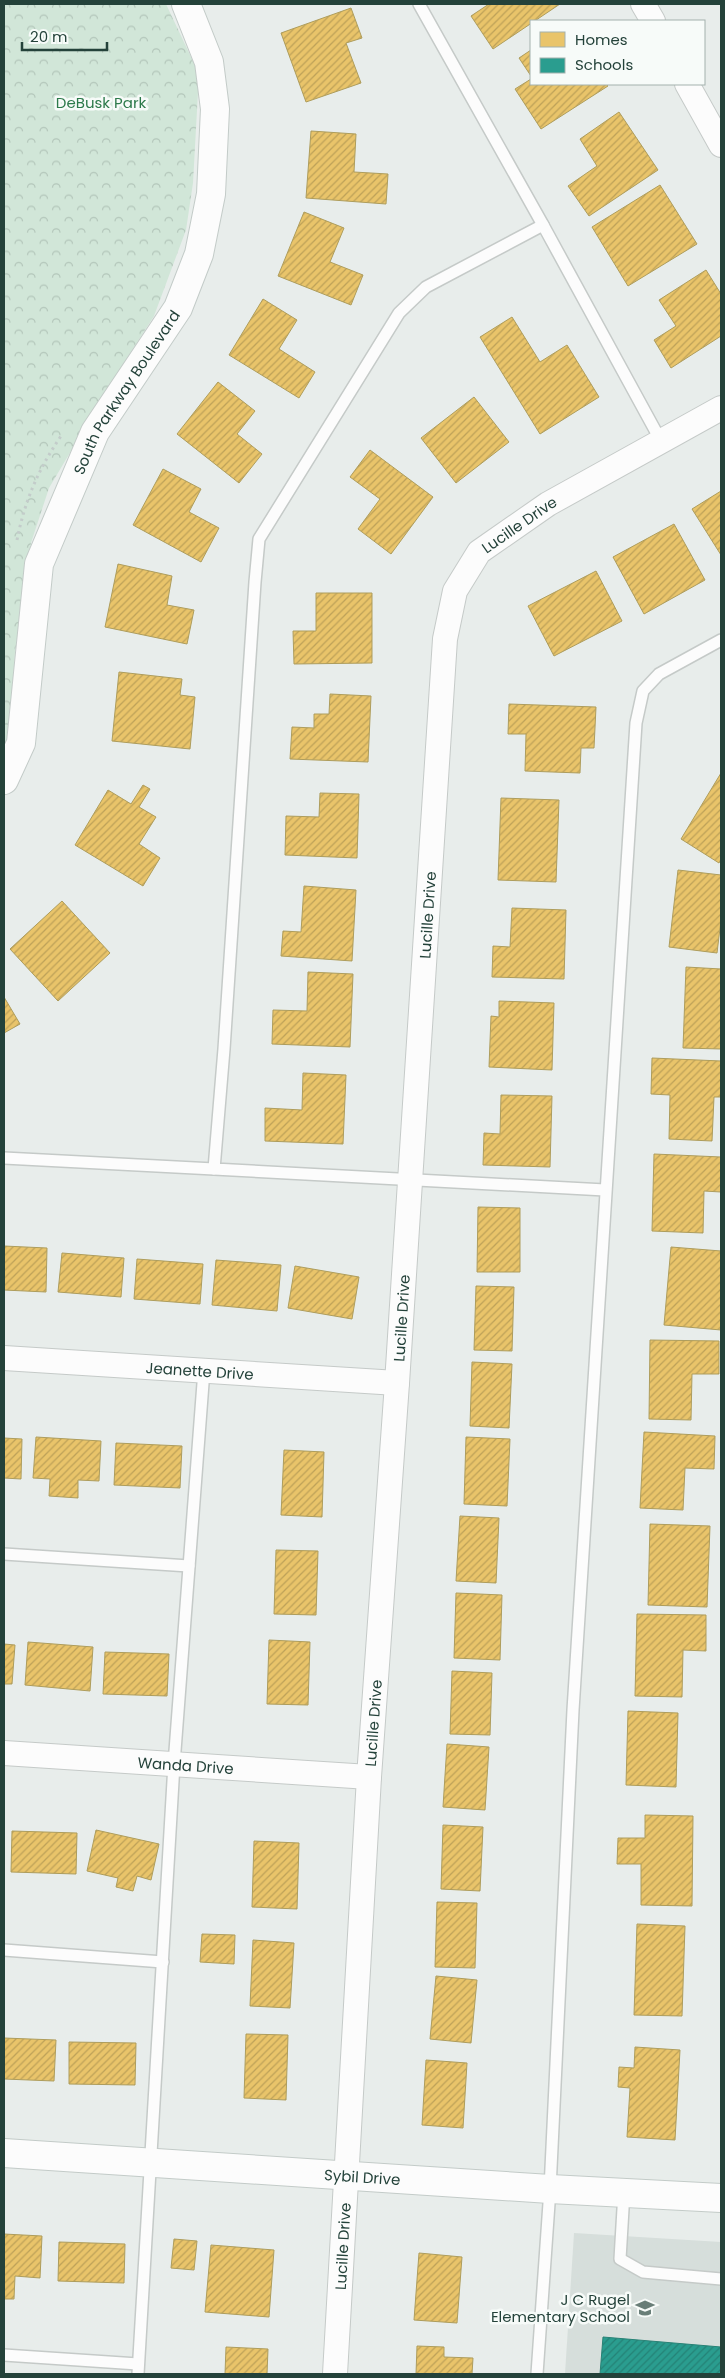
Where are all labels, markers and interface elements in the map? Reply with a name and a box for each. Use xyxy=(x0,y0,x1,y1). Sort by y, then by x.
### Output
scale bar xyxy=(22,20,108,52)
legend xyxy=(530,20,705,85)
text: 20 m xyxy=(30,26,68,47)
text: Homes xyxy=(575,29,628,50)
text: Schools xyxy=(575,54,633,75)
park label: DeBusk Park xyxy=(56,92,146,113)
street label: South Parkway Boulevard xyxy=(68,306,184,478)
street label: Lucille Drive xyxy=(477,491,560,558)
street label: Lucille Drive xyxy=(414,871,440,959)
street label: Lucille Drive xyxy=(388,1274,414,1362)
street label: Jeanette Drive xyxy=(145,1357,254,1384)
street label: Lucille Drive xyxy=(359,1679,386,1767)
street label: Wanda Drive xyxy=(137,1751,234,1779)
street label: Sybil Drive xyxy=(323,2164,401,2190)
street label: Lucille Drive xyxy=(329,2202,355,2290)
place label: J C Rugel Elementary School xyxy=(491,2289,630,2327)
school or university icon: J C Rugel Elementary School xyxy=(634,2297,656,2319)

